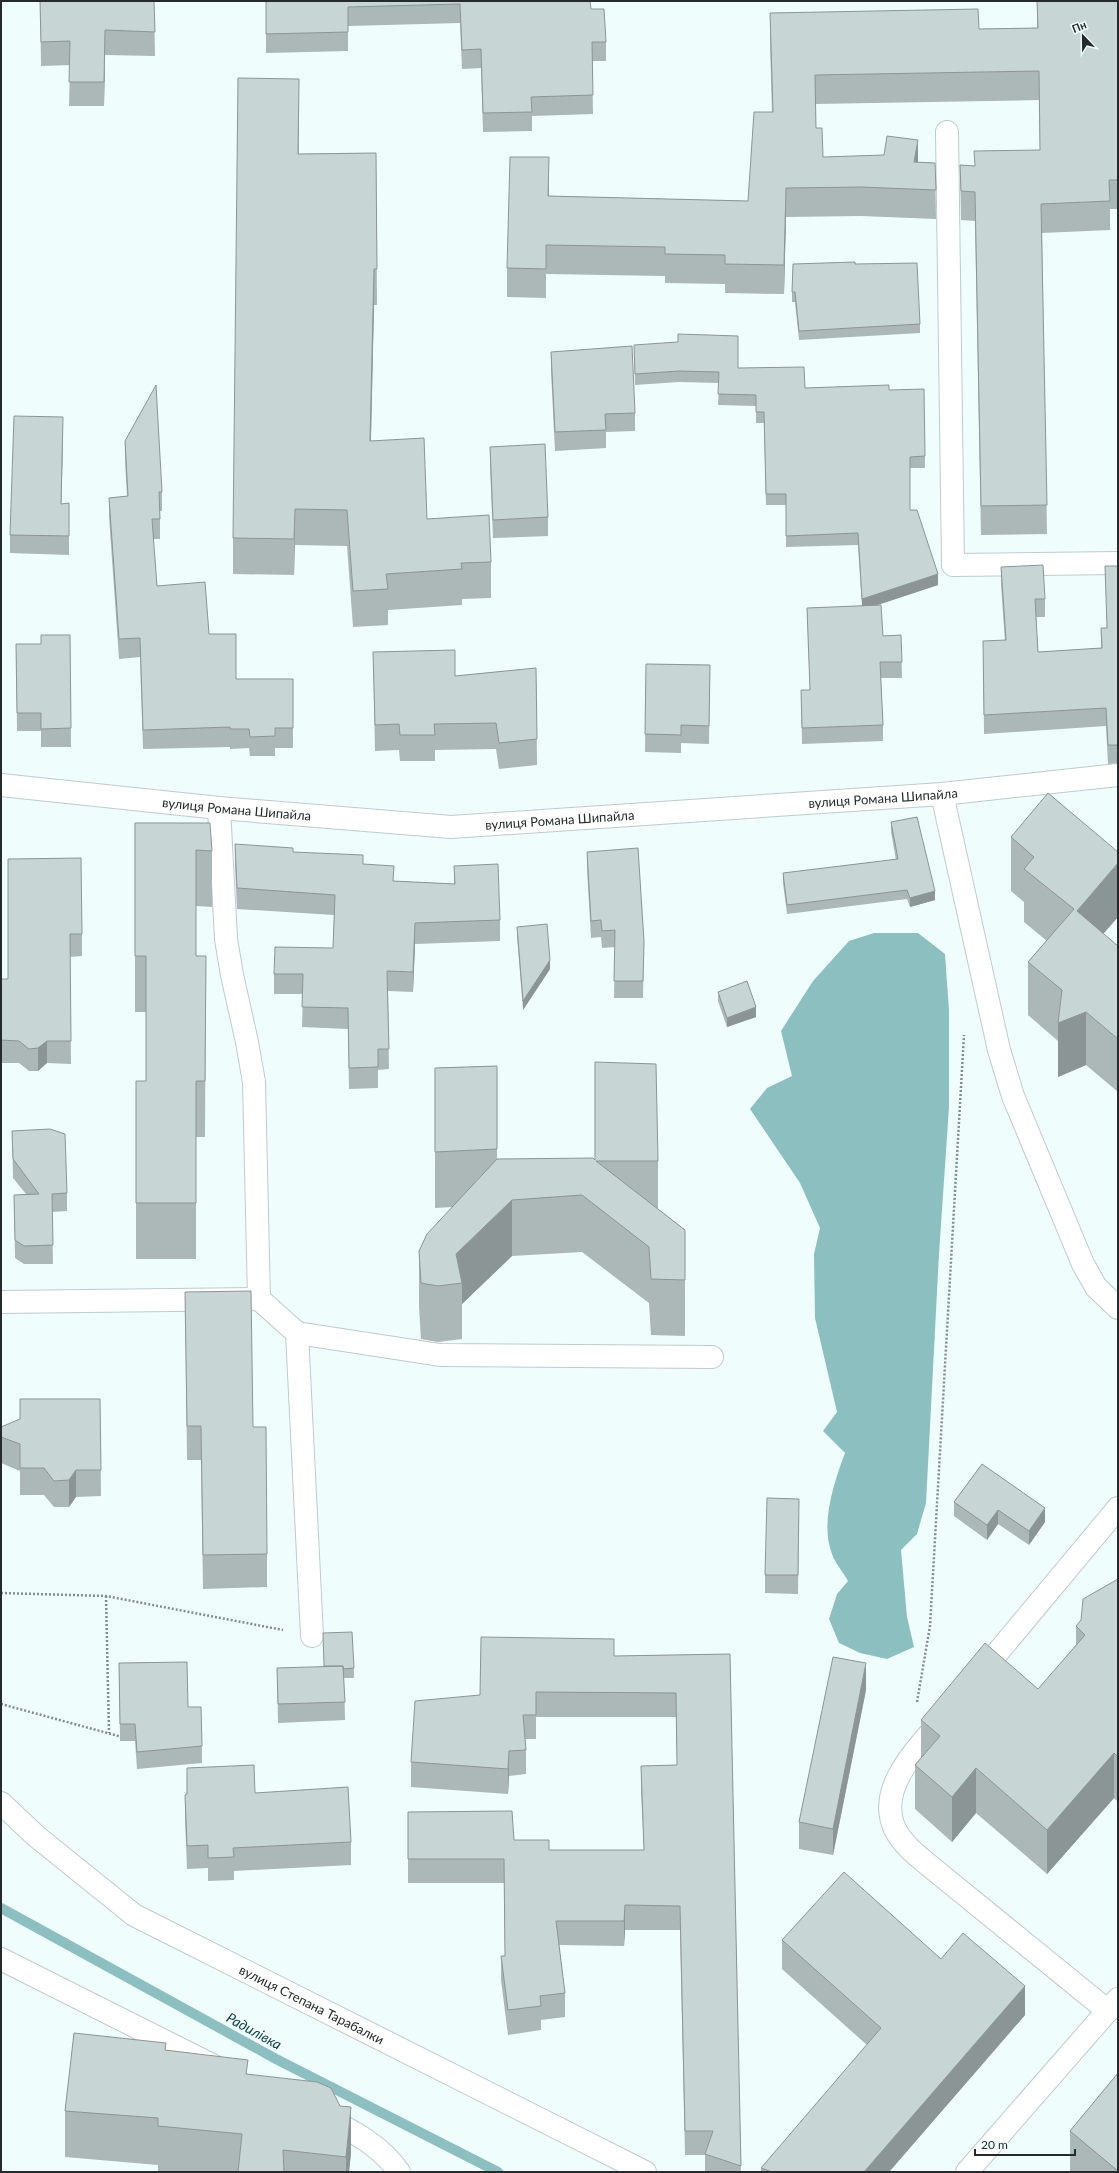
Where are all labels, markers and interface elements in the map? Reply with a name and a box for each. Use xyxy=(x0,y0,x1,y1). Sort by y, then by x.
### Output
north arrow xyxy=(1063,16,1103,56)
text: Пн xyxy=(1070,18,1088,35)
street label: вулиця Романа Шипайла xyxy=(808,784,958,811)
street label: вулиця Романа Шипайла xyxy=(162,794,312,824)
street label: вулиця Романа Шипайла xyxy=(485,807,635,833)
street label: вулиця Степана Тарабалки xyxy=(237,1961,387,2048)
water label: Радилівка xyxy=(224,2008,285,2053)
scale bar xyxy=(975,2131,1075,2157)
text: 20 m xyxy=(981,2137,1008,2152)

